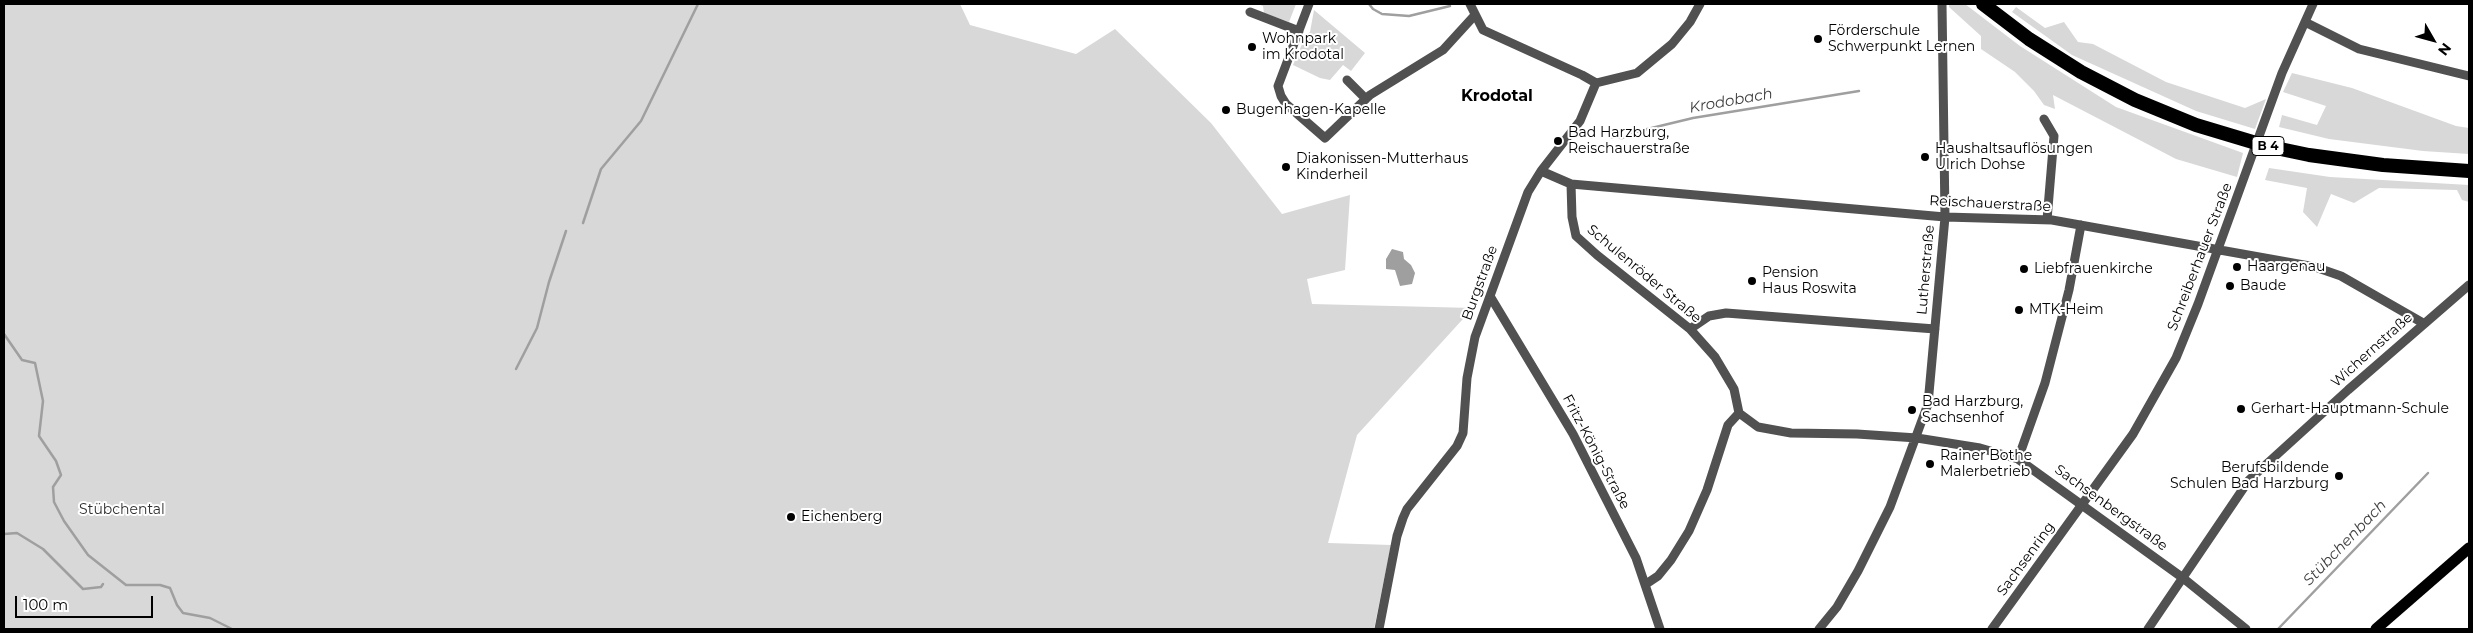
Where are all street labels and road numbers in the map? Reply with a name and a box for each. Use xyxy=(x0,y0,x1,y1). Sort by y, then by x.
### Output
road number: B 4 xyxy=(2252,136,2284,156)
street label: Schreiberhauer Straße xyxy=(2164,181,2236,333)
street label: Reischauerstraße xyxy=(1929,192,2051,216)
street label: Schulenröder Straße xyxy=(1584,221,1704,327)
street label: Lutherstraße xyxy=(1914,224,1938,316)
street label: Burgstraße xyxy=(1459,243,1501,323)
street label: Wichernstraße xyxy=(2328,309,2416,391)
street label: Fritz-König-Straße xyxy=(1559,392,1633,512)
street label: Sachsenbergstraße xyxy=(2051,461,2171,555)
street label: Sachsenring xyxy=(1994,519,2058,599)

